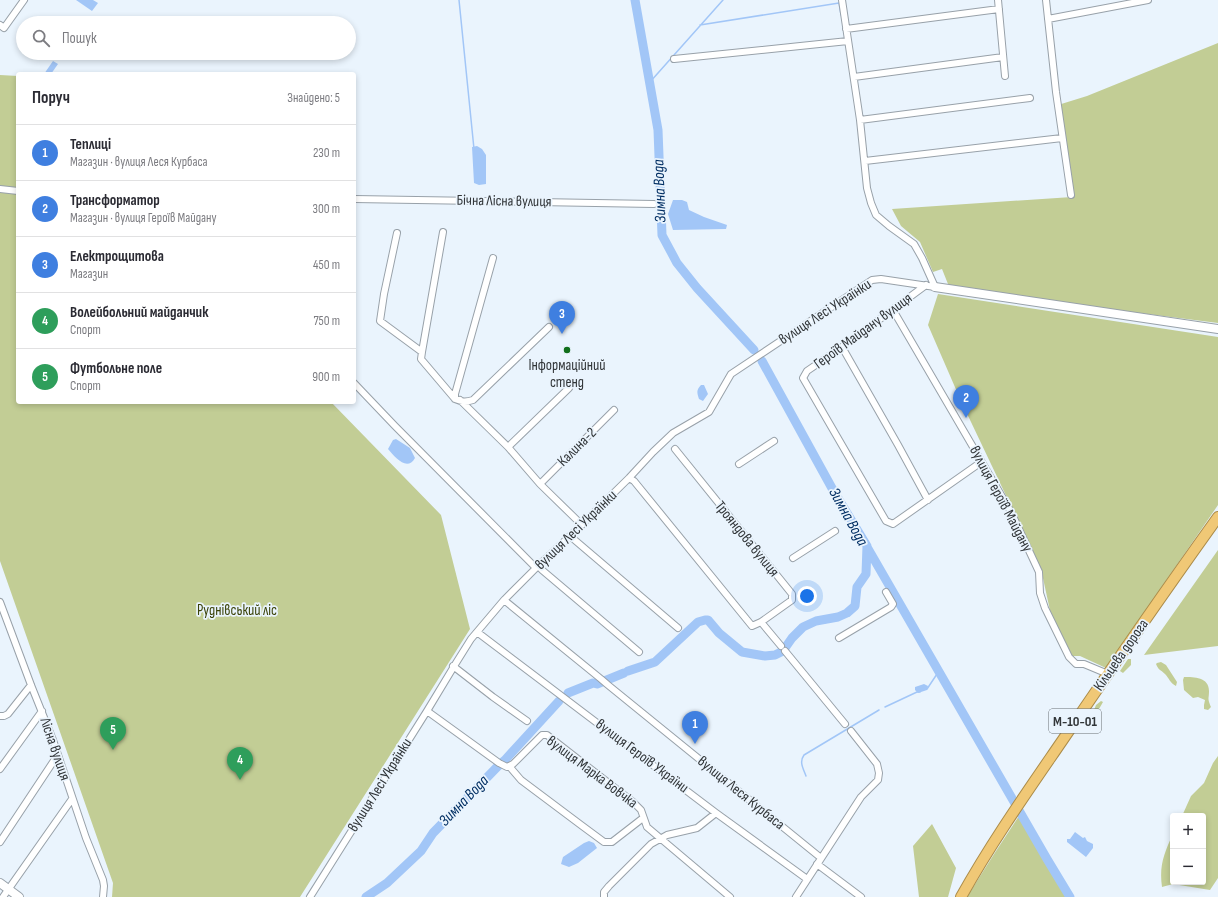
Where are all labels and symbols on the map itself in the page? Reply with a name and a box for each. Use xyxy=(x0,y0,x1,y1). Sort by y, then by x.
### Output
water label: Зимна Вода xyxy=(649,159,671,223)
street label: Бічна Лісна вулиця xyxy=(456,191,552,211)
street label: вулиця Лесі Українки xyxy=(775,275,875,349)
street label: Героїв Майдану вулиця xyxy=(810,289,916,373)
pin: 3 xyxy=(549,301,575,334)
marker: Інформаційний стенд xyxy=(562,345,572,355)
place label: Інформаційний стенд xyxy=(528,356,606,392)
pin: 2 xyxy=(953,385,979,418)
street label: Калина-2 xyxy=(553,423,601,471)
street label: вулиця Героїв Майдану xyxy=(965,443,1037,555)
water label: Зимна Вода xyxy=(824,485,872,550)
street label: вулиця Лесі Українки xyxy=(531,486,621,574)
street label: Трояндова вулиця xyxy=(711,497,783,581)
your location xyxy=(797,586,817,606)
park label: Руднівський ліс xyxy=(197,601,277,620)
street label: Кільцева дорога xyxy=(1089,615,1153,695)
road number: М-10-01 xyxy=(1049,709,1101,733)
pin: 1 xyxy=(682,711,708,744)
street label: Лісна вулиця xyxy=(35,714,75,783)
street label: вулиця Героїв України xyxy=(592,715,692,797)
pin: 5 xyxy=(100,717,126,750)
street label: вулиця Марка Вовчка xyxy=(543,732,642,813)
street label: вулиця Лесі Українки xyxy=(344,735,416,835)
pin: 4 xyxy=(227,747,253,780)
street label: вулиця Леся Курбаса xyxy=(693,752,789,834)
water label: Зимна Вода xyxy=(435,771,493,830)

